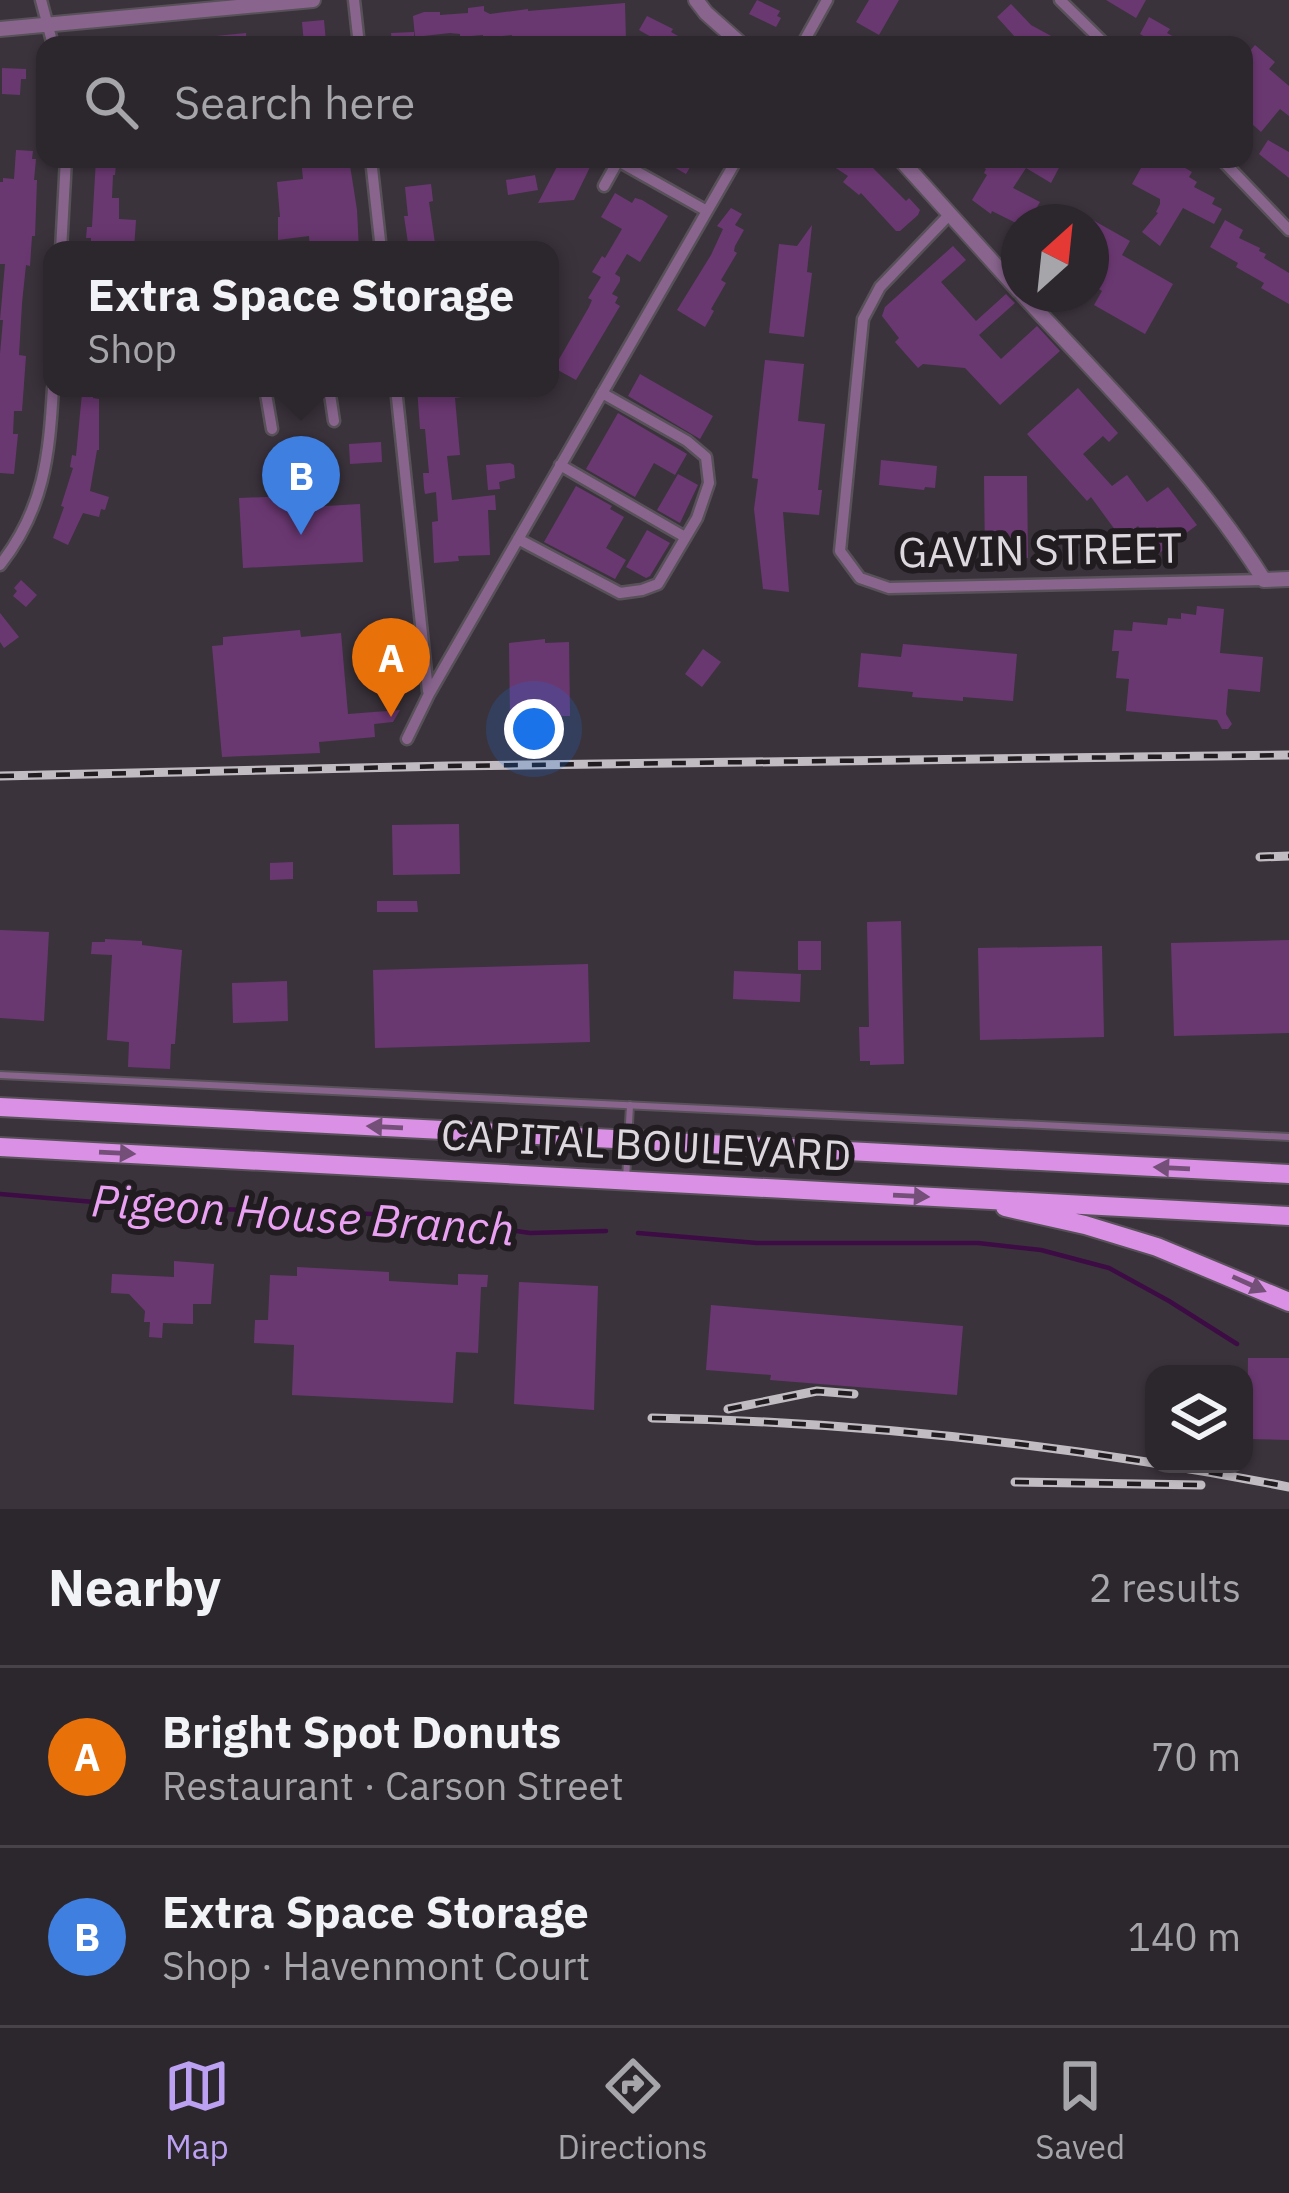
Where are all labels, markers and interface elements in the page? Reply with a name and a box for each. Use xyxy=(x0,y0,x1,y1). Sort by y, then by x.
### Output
search box xyxy=(36,36,1253,168)
icon: search xyxy=(78,69,144,135)
text: Search here xyxy=(174,73,415,131)
north arrow xyxy=(1001,204,1109,312)
popup xyxy=(43,241,559,397)
text: Extra Space Storage xyxy=(88,265,514,323)
text: Shop xyxy=(88,323,177,374)
pin: B xyxy=(262,436,340,535)
street label: GAVIN STREET xyxy=(897,520,1183,579)
pin: A xyxy=(352,618,430,717)
your location xyxy=(504,699,564,759)
street label: CAPITAL BOULEVARD xyxy=(440,1106,853,1183)
one-way arrow xyxy=(365,1117,403,1136)
one-way arrow xyxy=(99,1144,136,1163)
one-way arrow xyxy=(1152,1158,1190,1177)
water label: Pigeon House Branch xyxy=(90,1170,516,1258)
one-way arrow xyxy=(892,1186,930,1205)
one-way arrow xyxy=(1232,1275,1267,1295)
map controls xyxy=(1145,1365,1253,1473)
button: layers xyxy=(1145,1365,1253,1473)
text: Nearby xyxy=(48,1554,221,1620)
text: 2 results xyxy=(1089,1562,1241,1613)
text: Bright Spot Donuts xyxy=(162,1702,561,1760)
text: A xyxy=(74,1731,100,1782)
text: 70 m xyxy=(1151,1731,1241,1782)
text: Restaurant · Carson Street xyxy=(162,1760,624,1811)
text: Extra Space Storage xyxy=(162,1882,589,1940)
text: B xyxy=(74,1911,100,1962)
text: 140 m xyxy=(1128,1911,1241,1962)
text: Shop · Havenmont Court xyxy=(162,1940,590,1991)
tab: Map xyxy=(164,2053,230,2168)
tab: Directions xyxy=(558,2053,708,2168)
tab: Saved xyxy=(1035,2053,1125,2168)

